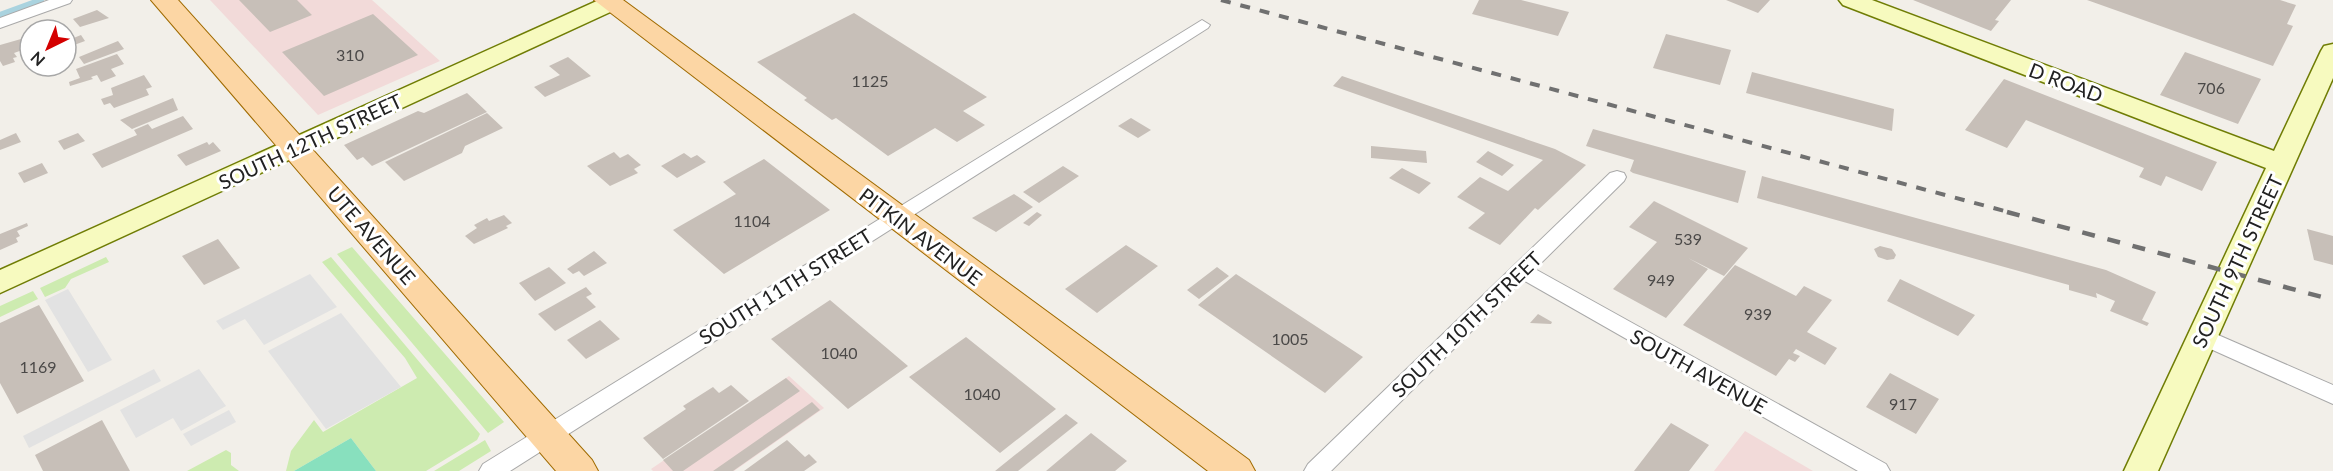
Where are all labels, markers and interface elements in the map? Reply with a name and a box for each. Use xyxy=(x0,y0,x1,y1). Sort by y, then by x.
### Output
north arrow xyxy=(18,18,78,78)
house number: 310 xyxy=(336,45,364,64)
text: N xyxy=(26,48,48,70)
street label: D ROAD xyxy=(2026,57,2106,107)
house number: 1125 xyxy=(851,71,889,90)
house number: 706 xyxy=(2197,78,2225,97)
street label: SOUTH 12TH STREET xyxy=(215,88,406,194)
street label: SOUTH 9TH STREET xyxy=(2186,171,2288,351)
street label: UTE AVENUE xyxy=(323,181,421,289)
street label: PITKIN AVENUE xyxy=(855,182,987,290)
house number: 1104 xyxy=(733,211,771,230)
street label: SOUTH 11TH STREET xyxy=(694,223,876,349)
house number: 539 xyxy=(1674,229,1702,248)
street label: SOUTH 10TH STREET xyxy=(1386,246,1546,402)
house number: 949 xyxy=(1647,270,1675,289)
house number: 939 xyxy=(1744,304,1772,323)
street label: SOUTH AVENUE xyxy=(1627,324,1771,418)
house number: 1005 xyxy=(1271,329,1309,348)
house number: 1040 xyxy=(820,343,858,362)
house number: 1169 xyxy=(19,357,57,376)
house number: 1040 xyxy=(963,384,1001,403)
house number: 917 xyxy=(1889,394,1917,413)

